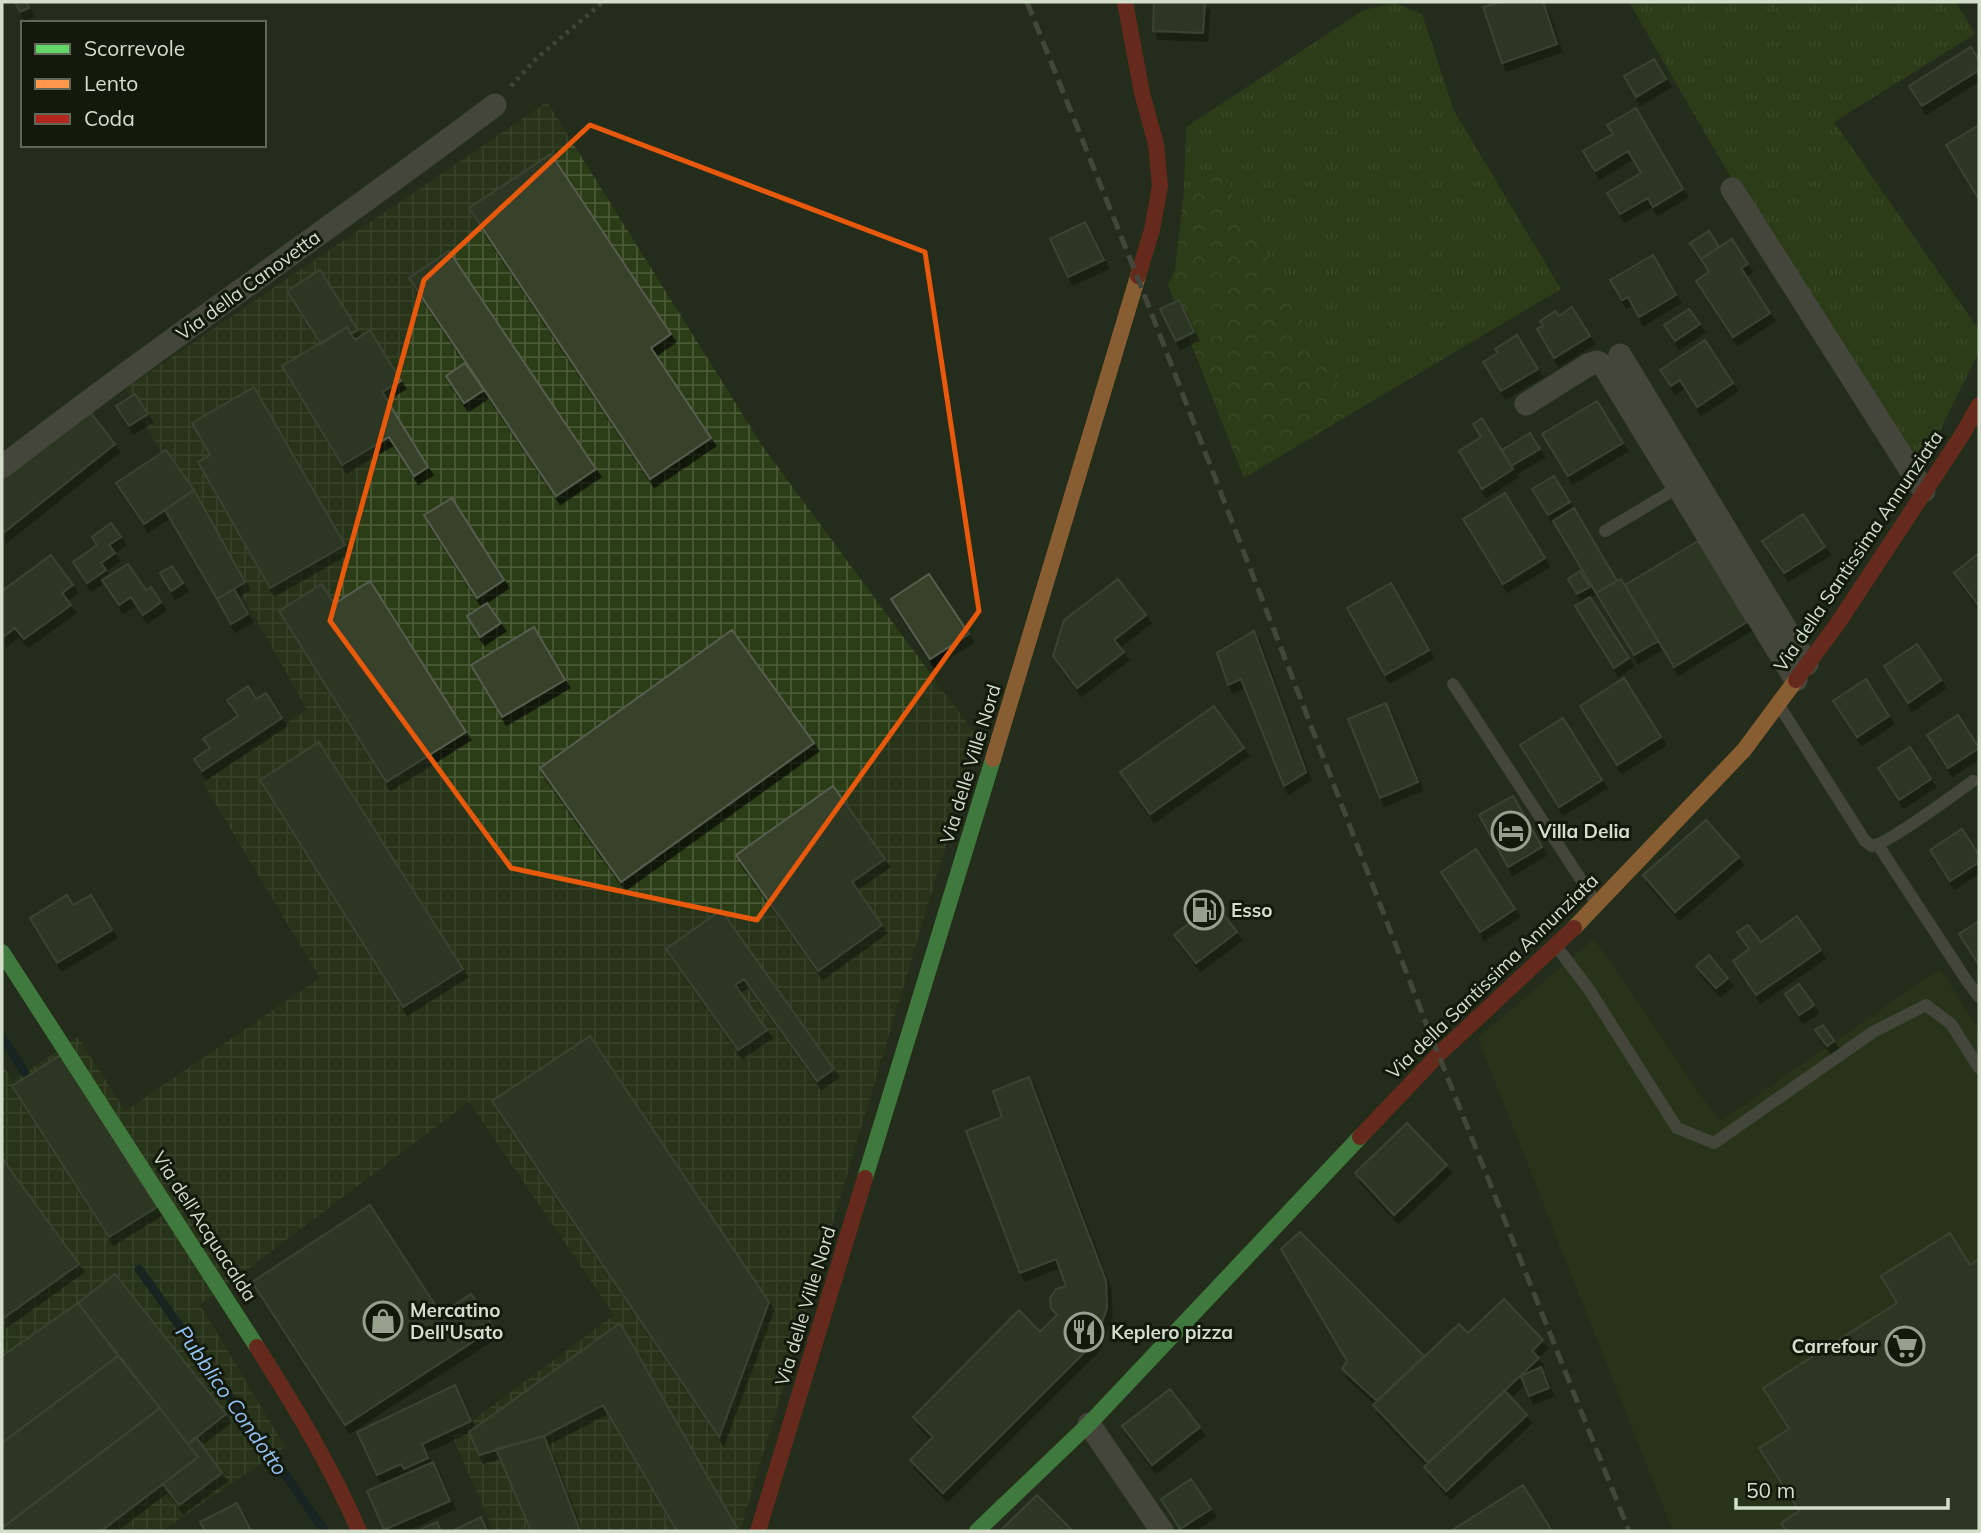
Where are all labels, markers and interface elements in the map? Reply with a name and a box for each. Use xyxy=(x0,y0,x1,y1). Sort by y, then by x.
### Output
legend xyxy=(21,21,266,147)
text: Scorrevole xyxy=(84,35,185,61)
text: Lento xyxy=(84,70,138,96)
text: Coda xyxy=(84,105,135,131)
street label: Via della Canovetta xyxy=(171,225,325,345)
street label: Via della Santissima Annunziata xyxy=(1768,426,1948,676)
street label: Via delle Ville Nord xyxy=(934,681,1006,847)
hotel icon: Villa Delia xyxy=(1490,810,1532,852)
place label: Villa Delia xyxy=(1537,819,1630,843)
street label: Via della Santissima Annunziata xyxy=(1381,868,1603,1084)
fuel station icon: Esso xyxy=(1183,889,1225,931)
place label: Esso xyxy=(1231,898,1273,922)
street label: Via dell'Acquacalda xyxy=(148,1146,262,1306)
street label: Via delle Ville Nord xyxy=(769,1223,841,1389)
place label: Mercatino Dell'Usato xyxy=(410,1298,503,1344)
shop icon: Mercatino Dell'Usato xyxy=(362,1300,404,1342)
restaurant icon: Keplero pizza xyxy=(1063,1311,1105,1353)
water label: Pubblico Condotto xyxy=(171,1320,293,1480)
place label: Keplero pizza xyxy=(1111,1320,1233,1344)
supermarket icon: Carrefour xyxy=(1884,1325,1926,1367)
place label: Carrefour xyxy=(1792,1334,1879,1358)
scale bar xyxy=(1736,1466,1948,1510)
text: 50 m xyxy=(1746,1477,1795,1503)

